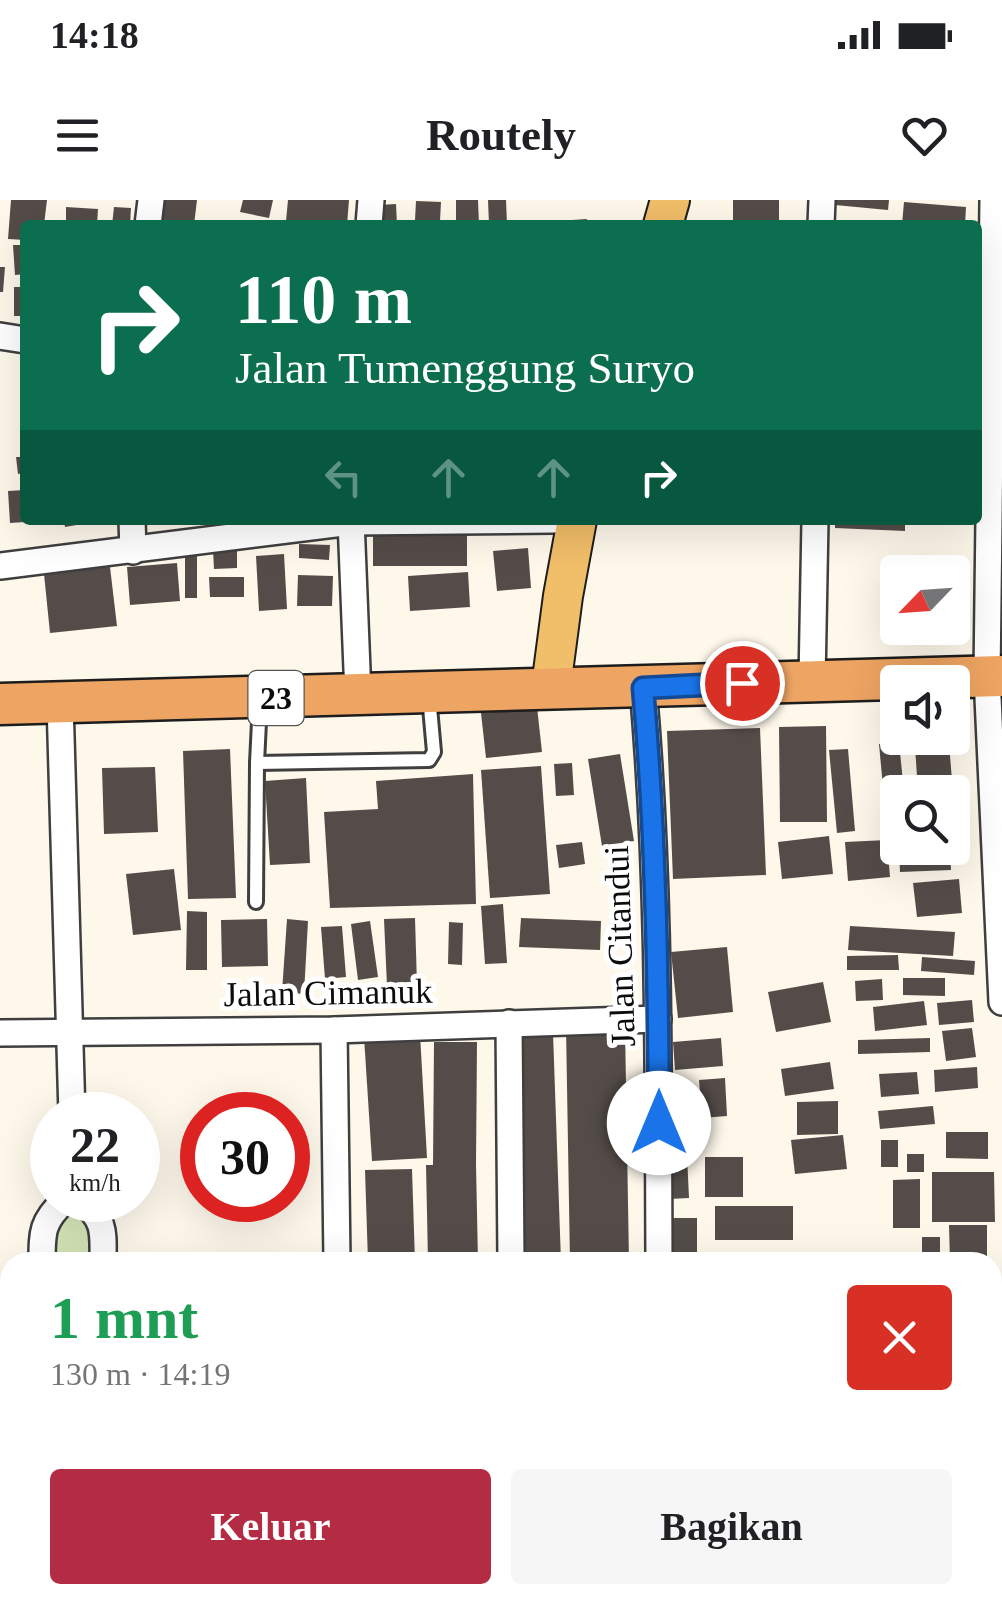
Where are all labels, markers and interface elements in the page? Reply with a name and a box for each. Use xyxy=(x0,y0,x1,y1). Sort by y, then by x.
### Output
text: 14:18 xyxy=(50,14,139,56)
icon: menu xyxy=(50,108,105,163)
icon: heart xyxy=(897,108,952,163)
text: Routely xyxy=(426,110,576,160)
icon: right xyxy=(70,260,200,390)
text: 110 m xyxy=(235,261,412,338)
text: Jalan Tumenggung Suryo xyxy=(235,343,695,393)
icon: left xyxy=(316,450,371,505)
icon: ahead xyxy=(421,450,476,505)
icon: ahead xyxy=(526,450,581,505)
icon: right xyxy=(631,450,686,505)
north arrow xyxy=(880,555,970,645)
map controls xyxy=(880,555,970,865)
pin xyxy=(700,641,785,726)
icon: arrive xyxy=(715,656,770,711)
button: sound xyxy=(880,665,970,755)
road number: 23 xyxy=(248,671,304,725)
button: search xyxy=(880,775,970,865)
street label: Jalan Citandui xyxy=(597,844,643,1047)
street label: Jalan Cimanuk xyxy=(223,972,433,1014)
position arrow xyxy=(607,1071,711,1175)
speed limit sign: 30 xyxy=(180,1092,310,1222)
text: 22 xyxy=(70,1117,120,1173)
text: km/h xyxy=(69,1169,121,1196)
text: 1 mnt xyxy=(50,1285,198,1351)
button: close xyxy=(847,1285,952,1390)
text: 130 m · 14:19 xyxy=(50,1356,230,1392)
button: Keluar xyxy=(50,1469,491,1584)
button: Bagikan xyxy=(511,1469,952,1584)

